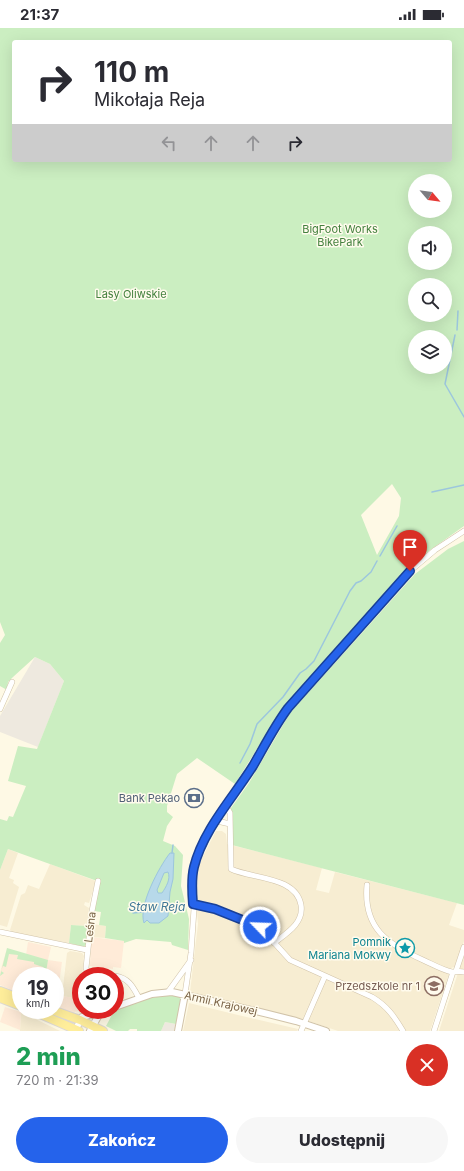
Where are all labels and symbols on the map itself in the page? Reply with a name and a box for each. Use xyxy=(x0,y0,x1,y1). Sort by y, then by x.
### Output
north arrow xyxy=(408,174,452,218)
park label: BigFoot Works BikePark xyxy=(302,222,378,249)
park label: Lasy Oliwskie xyxy=(95,287,167,301)
pin xyxy=(393,530,427,571)
bank icon: Bank Pekao xyxy=(183,787,205,809)
place label: Bank Pekao xyxy=(119,791,180,805)
water label: Staw Reja xyxy=(129,899,185,914)
position arrow xyxy=(239,906,281,948)
street label: Leśna xyxy=(81,911,99,943)
place label: Pomnik Mariana Mokwy xyxy=(308,935,391,962)
place icon: Pomnik Mariana Mokwy xyxy=(394,937,416,959)
speed limit sign: 30 xyxy=(72,967,124,1019)
school or university icon: Przedszkole nr 1 xyxy=(423,975,445,997)
place label: Przedszkole nr 1 xyxy=(335,979,420,993)
street label: Armii Krajowej xyxy=(183,988,259,1018)

